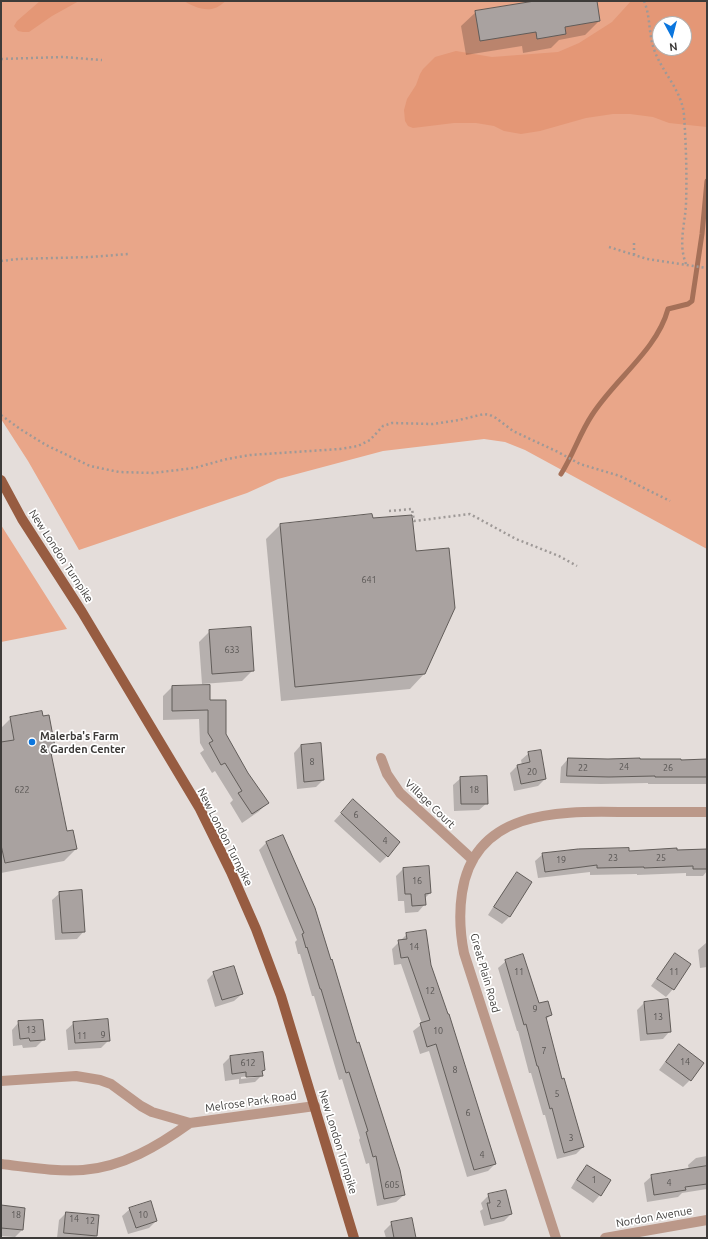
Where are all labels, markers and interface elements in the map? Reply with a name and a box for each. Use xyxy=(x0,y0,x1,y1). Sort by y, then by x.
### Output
north arrow xyxy=(652,16,692,56)
text: N xyxy=(669,40,678,53)
street label: New London Turnpike xyxy=(26,507,96,605)
house number: 641 xyxy=(361,575,377,585)
house number: 633 xyxy=(224,645,240,655)
place label: Malerba's Farm & Garden Center xyxy=(40,729,125,755)
marker: Malerba's Farm & Garden Center xyxy=(27,737,37,747)
house number: 8 xyxy=(309,757,315,767)
house number: 24 xyxy=(619,762,629,772)
house number: 22 xyxy=(578,763,588,773)
house number: 26 xyxy=(663,763,673,773)
house number: 20 xyxy=(527,767,537,777)
street label: Village Court xyxy=(402,777,458,831)
house number: 622 xyxy=(14,785,30,795)
house number: 18 xyxy=(469,785,479,795)
street label: New London Turnpike xyxy=(195,786,255,888)
house number: 6 xyxy=(353,810,359,820)
house number: 4 xyxy=(382,836,388,846)
house number: 23 xyxy=(608,853,618,863)
house number: 25 xyxy=(656,853,666,863)
house number: 19 xyxy=(556,855,566,865)
house number: 16 xyxy=(412,876,422,886)
street label: Great Plain Road xyxy=(467,932,503,1014)
house number: 14 xyxy=(409,942,419,952)
house number: 11 xyxy=(514,967,524,977)
house number: 11 xyxy=(669,967,679,977)
house number: 12 xyxy=(425,986,435,996)
house number: 9 xyxy=(532,1004,538,1014)
house number: 13 xyxy=(653,1012,663,1022)
house number: 13 xyxy=(26,1025,36,1035)
house number: 10 xyxy=(433,1026,443,1036)
house number: 9 xyxy=(100,1030,106,1040)
house number: 11 xyxy=(77,1031,87,1041)
house number: 7 xyxy=(541,1046,547,1056)
house number: 14 xyxy=(680,1057,690,1067)
house number: 612 xyxy=(240,1058,256,1068)
house number: 8 xyxy=(452,1065,458,1075)
street label: New London Turnpike xyxy=(316,1088,360,1196)
street label: Melrose Park Road xyxy=(204,1089,298,1115)
house number: 5 xyxy=(554,1089,560,1099)
house number: 6 xyxy=(465,1108,471,1118)
house number: 3 xyxy=(568,1133,574,1143)
house number: 4 xyxy=(479,1150,485,1160)
house number: 1 xyxy=(591,1175,597,1185)
house number: 4 xyxy=(666,1178,672,1188)
house number: 605 xyxy=(384,1180,400,1190)
house number: 2 xyxy=(496,1199,502,1209)
street label: Nordon Avenue xyxy=(615,1204,693,1230)
house number: 18 xyxy=(11,1210,21,1220)
house number: 10 xyxy=(138,1210,148,1220)
house number: 14 xyxy=(69,1214,79,1224)
house number: 12 xyxy=(85,1216,95,1226)

